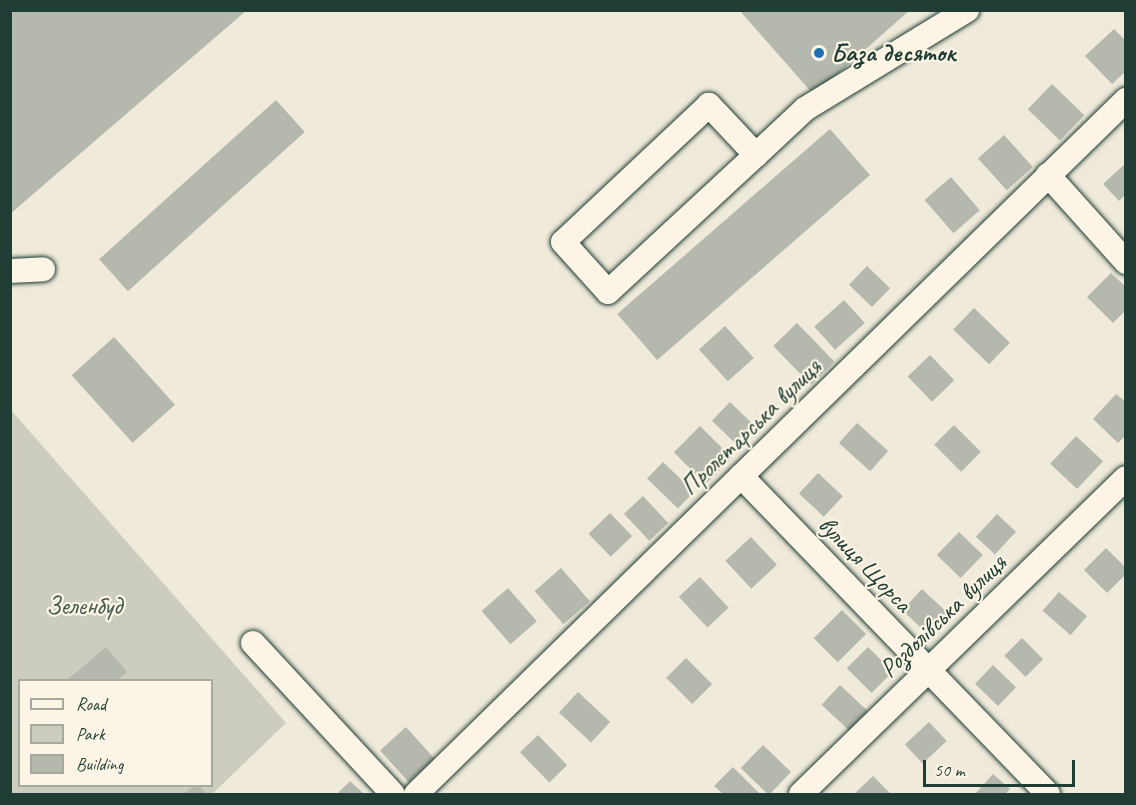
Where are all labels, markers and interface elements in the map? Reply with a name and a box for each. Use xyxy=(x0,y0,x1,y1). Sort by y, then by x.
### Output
place label: База десяток xyxy=(831,37,957,69)
marker: База десяток xyxy=(812,46,826,60)
street label: Пролетарська вулиця xyxy=(674,352,828,502)
street label: вулиця Щорса xyxy=(811,509,919,619)
street label: Роздолівська вулиця xyxy=(873,547,1013,685)
park label: Зеленбуд xyxy=(46,590,122,622)
legend xyxy=(18,679,213,787)
text: Road xyxy=(76,693,106,715)
text: Park xyxy=(76,723,105,745)
scale bar xyxy=(926,748,1078,786)
text: Building xyxy=(76,753,123,775)
text: 50 m xyxy=(934,759,965,781)

